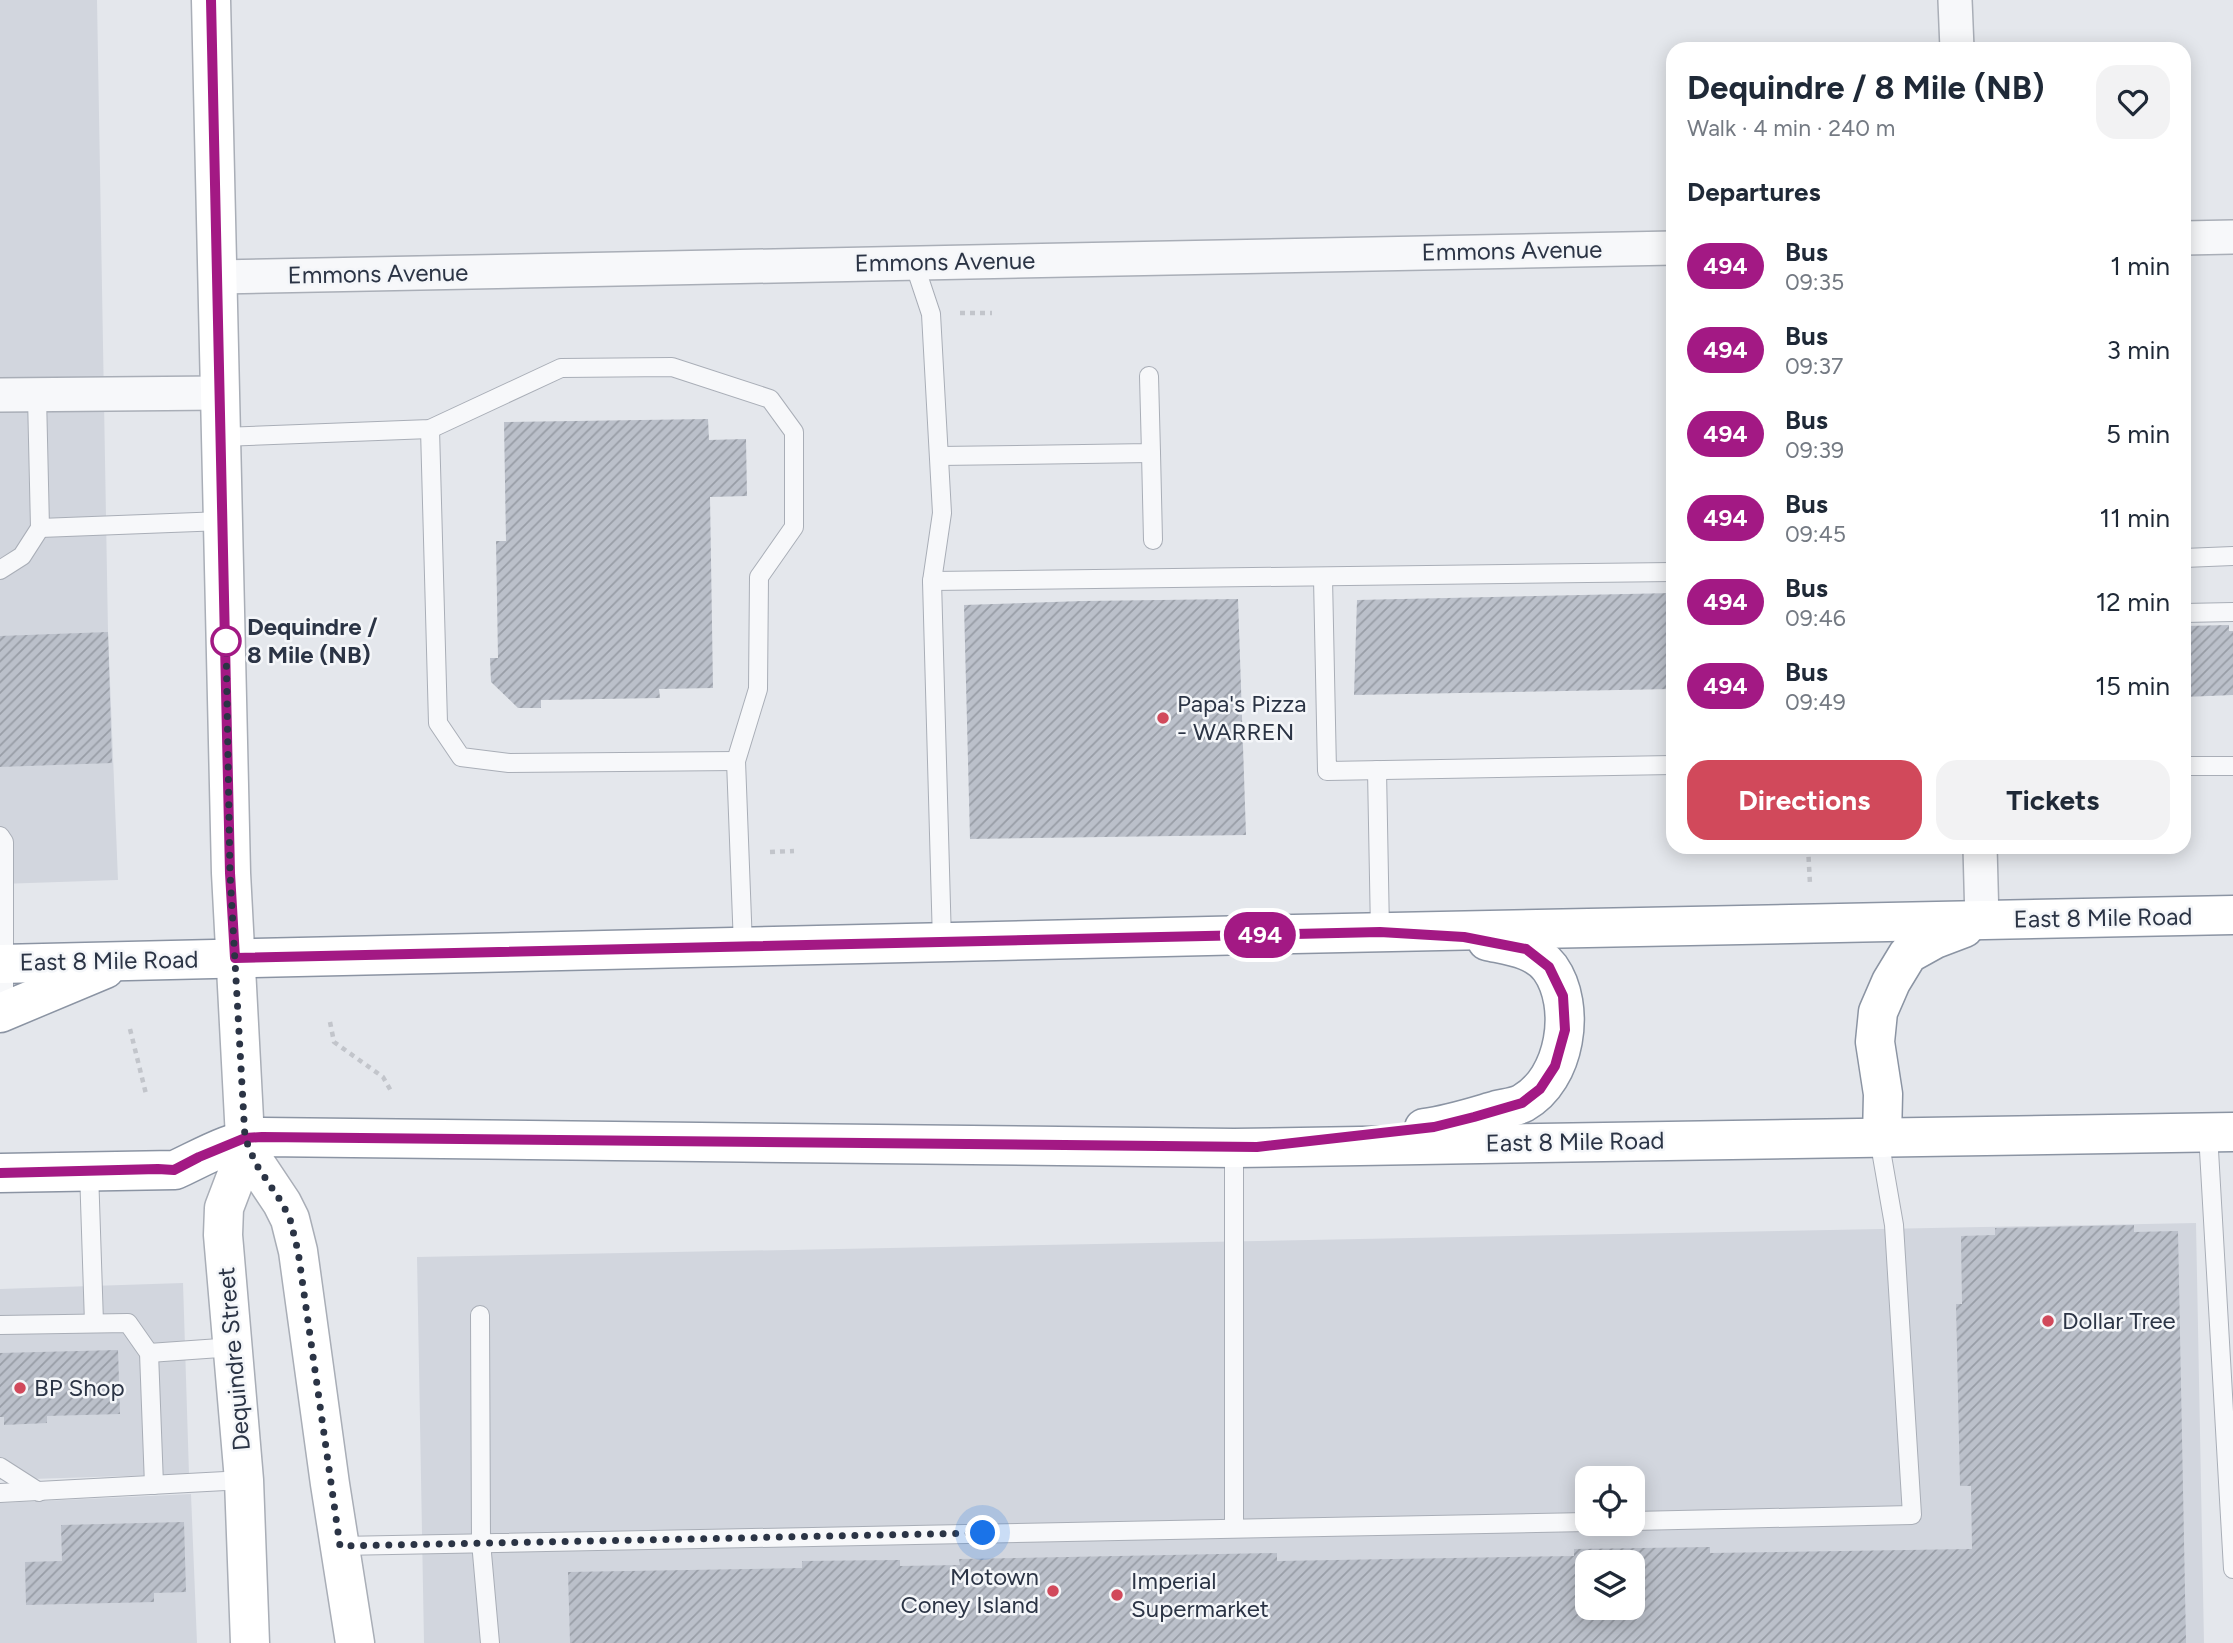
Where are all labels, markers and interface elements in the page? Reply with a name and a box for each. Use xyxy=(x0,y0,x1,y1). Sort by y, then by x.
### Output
button: heart xyxy=(2096,65,2170,139)
text: Dequindre / 8 Mile (NB) xyxy=(1687,68,2045,107)
text: Walk · 4 min · 240 m xyxy=(1687,114,1895,142)
text: Departures xyxy=(1687,176,1821,208)
street label: Emmons Avenue xyxy=(1421,234,1603,267)
text: Bus xyxy=(1785,236,1828,268)
street label: Emmons Avenue xyxy=(854,245,1036,278)
text: 1 min xyxy=(2110,250,2170,282)
text: 494 xyxy=(1703,251,1748,280)
street label: Emmons Avenue xyxy=(287,257,469,290)
text: 09:35 xyxy=(1785,268,1844,296)
text: Bus xyxy=(1785,320,1828,352)
text: 3 min xyxy=(2107,334,2170,366)
text: 494 xyxy=(1703,335,1748,364)
text: 09:37 xyxy=(1785,352,1843,380)
text: Bus xyxy=(1785,404,1828,436)
text: 5 min xyxy=(2106,418,2170,450)
text: 494 xyxy=(1703,419,1748,448)
text: 09:39 xyxy=(1785,436,1844,464)
text: Bus xyxy=(1785,488,1828,520)
text: 11 min xyxy=(2099,502,2170,534)
text: 494 xyxy=(1703,503,1748,532)
text: 09:45 xyxy=(1785,520,1846,548)
text: Bus xyxy=(1785,572,1828,604)
text: 12 min xyxy=(2096,586,2170,618)
text: 494 xyxy=(1703,587,1748,616)
text: 09:46 xyxy=(1785,604,1846,632)
place label: Dequindre / 8 Mile (NB) xyxy=(247,612,378,669)
marker: Dequindre / 8 Mile (NB) xyxy=(211,626,241,656)
text: Bus xyxy=(1785,656,1828,688)
text: 15 min xyxy=(2095,670,2170,702)
text: 494 xyxy=(1703,671,1748,700)
text: 09:49 xyxy=(1785,688,1846,716)
place label: Papa's Pizza - WARREN xyxy=(1177,689,1307,746)
marker: Papa's Pizza - WARREN xyxy=(1155,710,1171,726)
button: Directions xyxy=(1687,760,1922,840)
button: Tickets xyxy=(1936,760,2170,840)
street label: East 8 Mile Road xyxy=(2013,901,2193,934)
line badge: 494 xyxy=(1220,912,1300,958)
text: 494 xyxy=(1238,920,1282,949)
street label: East 8 Mile Road xyxy=(19,944,199,977)
street label: East 8 Mile Road xyxy=(1485,1125,1665,1158)
street label: Dequindre Street xyxy=(211,1266,256,1452)
place label: Dollar Tree xyxy=(2062,1306,2176,1335)
marker: Dollar Tree xyxy=(2040,1313,2056,1329)
place label: BP Shop xyxy=(34,1373,125,1402)
marker: BP Shop xyxy=(12,1380,28,1396)
map controls xyxy=(1575,1466,1645,1620)
button: locate xyxy=(1575,1466,1645,1536)
your location xyxy=(965,1515,1000,1550)
button: layers xyxy=(1575,1550,1645,1620)
place label: Motown Coney Island xyxy=(900,1562,1039,1619)
place label: Imperial Supermarket xyxy=(1131,1566,1269,1623)
marker: Motown Coney Island xyxy=(1045,1583,1061,1599)
marker: Imperial Supermarket xyxy=(1109,1587,1125,1603)

